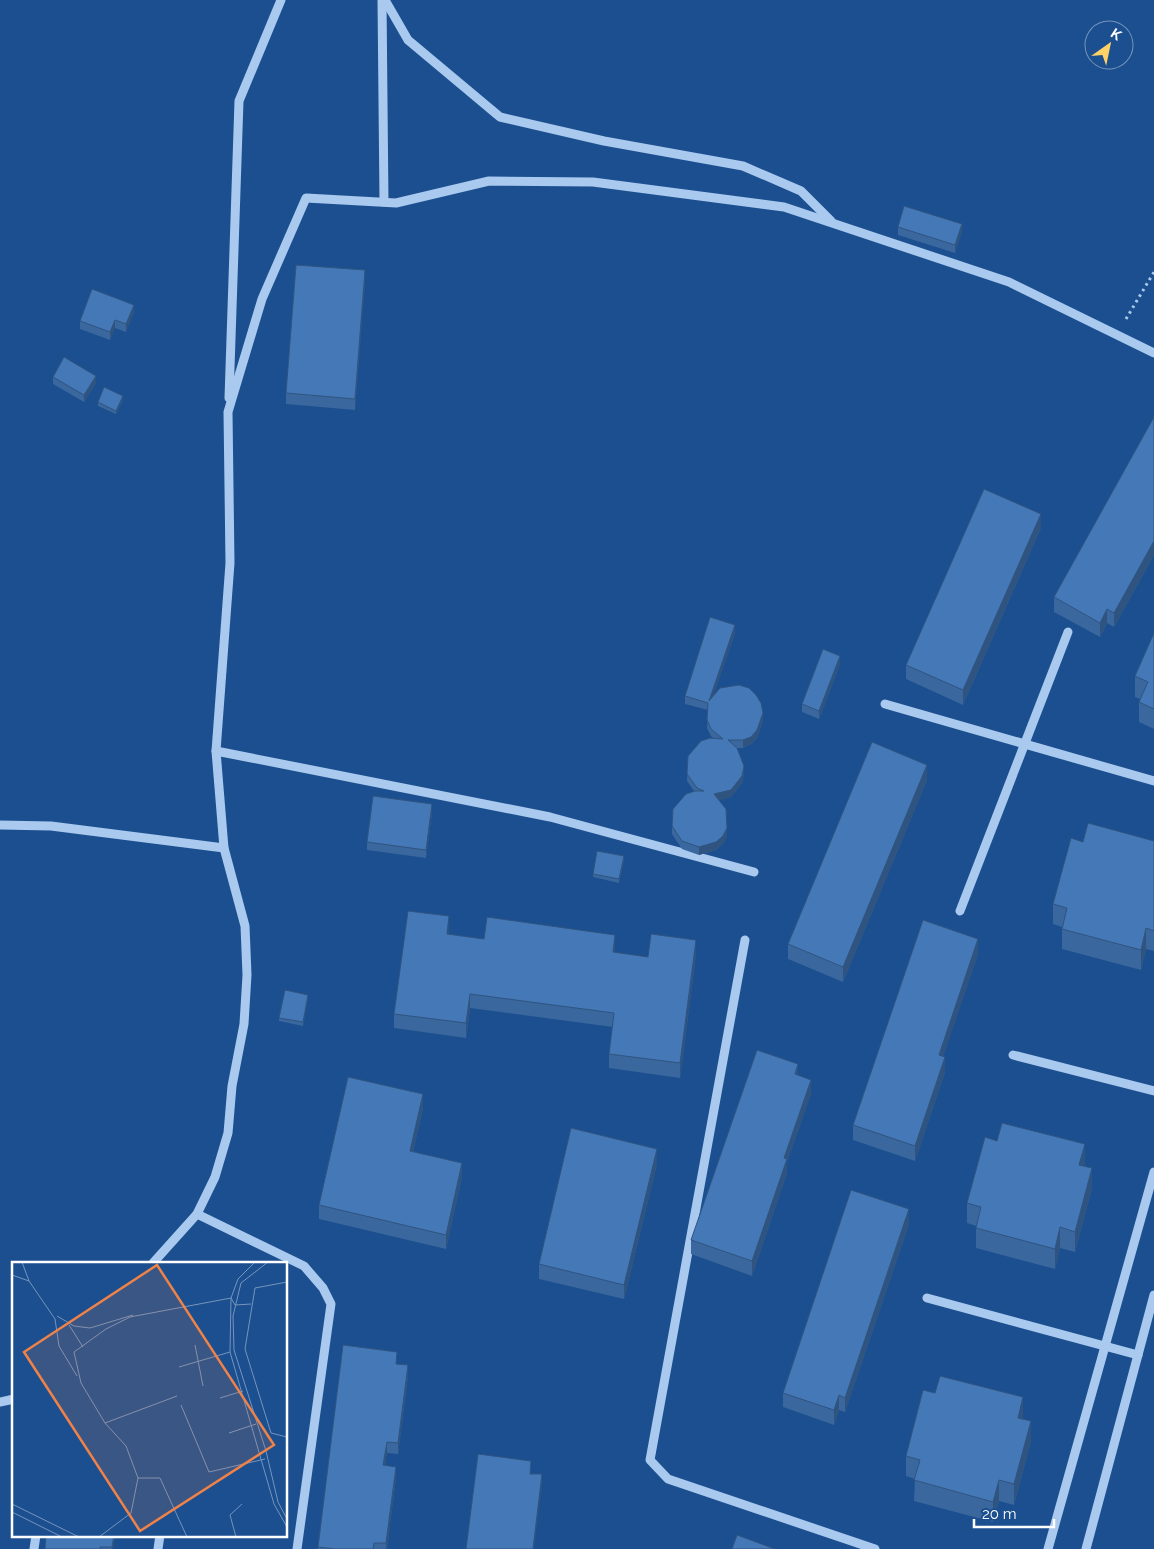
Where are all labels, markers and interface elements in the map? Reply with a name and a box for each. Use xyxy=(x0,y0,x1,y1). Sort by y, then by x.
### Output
north arrow xyxy=(1084,20,1134,70)
text: K xyxy=(1108,25,1125,44)
inset map xyxy=(12,1262,288,1536)
scale bar xyxy=(974,1496,1054,1528)
text: 20 m xyxy=(982,1505,1017,1523)

